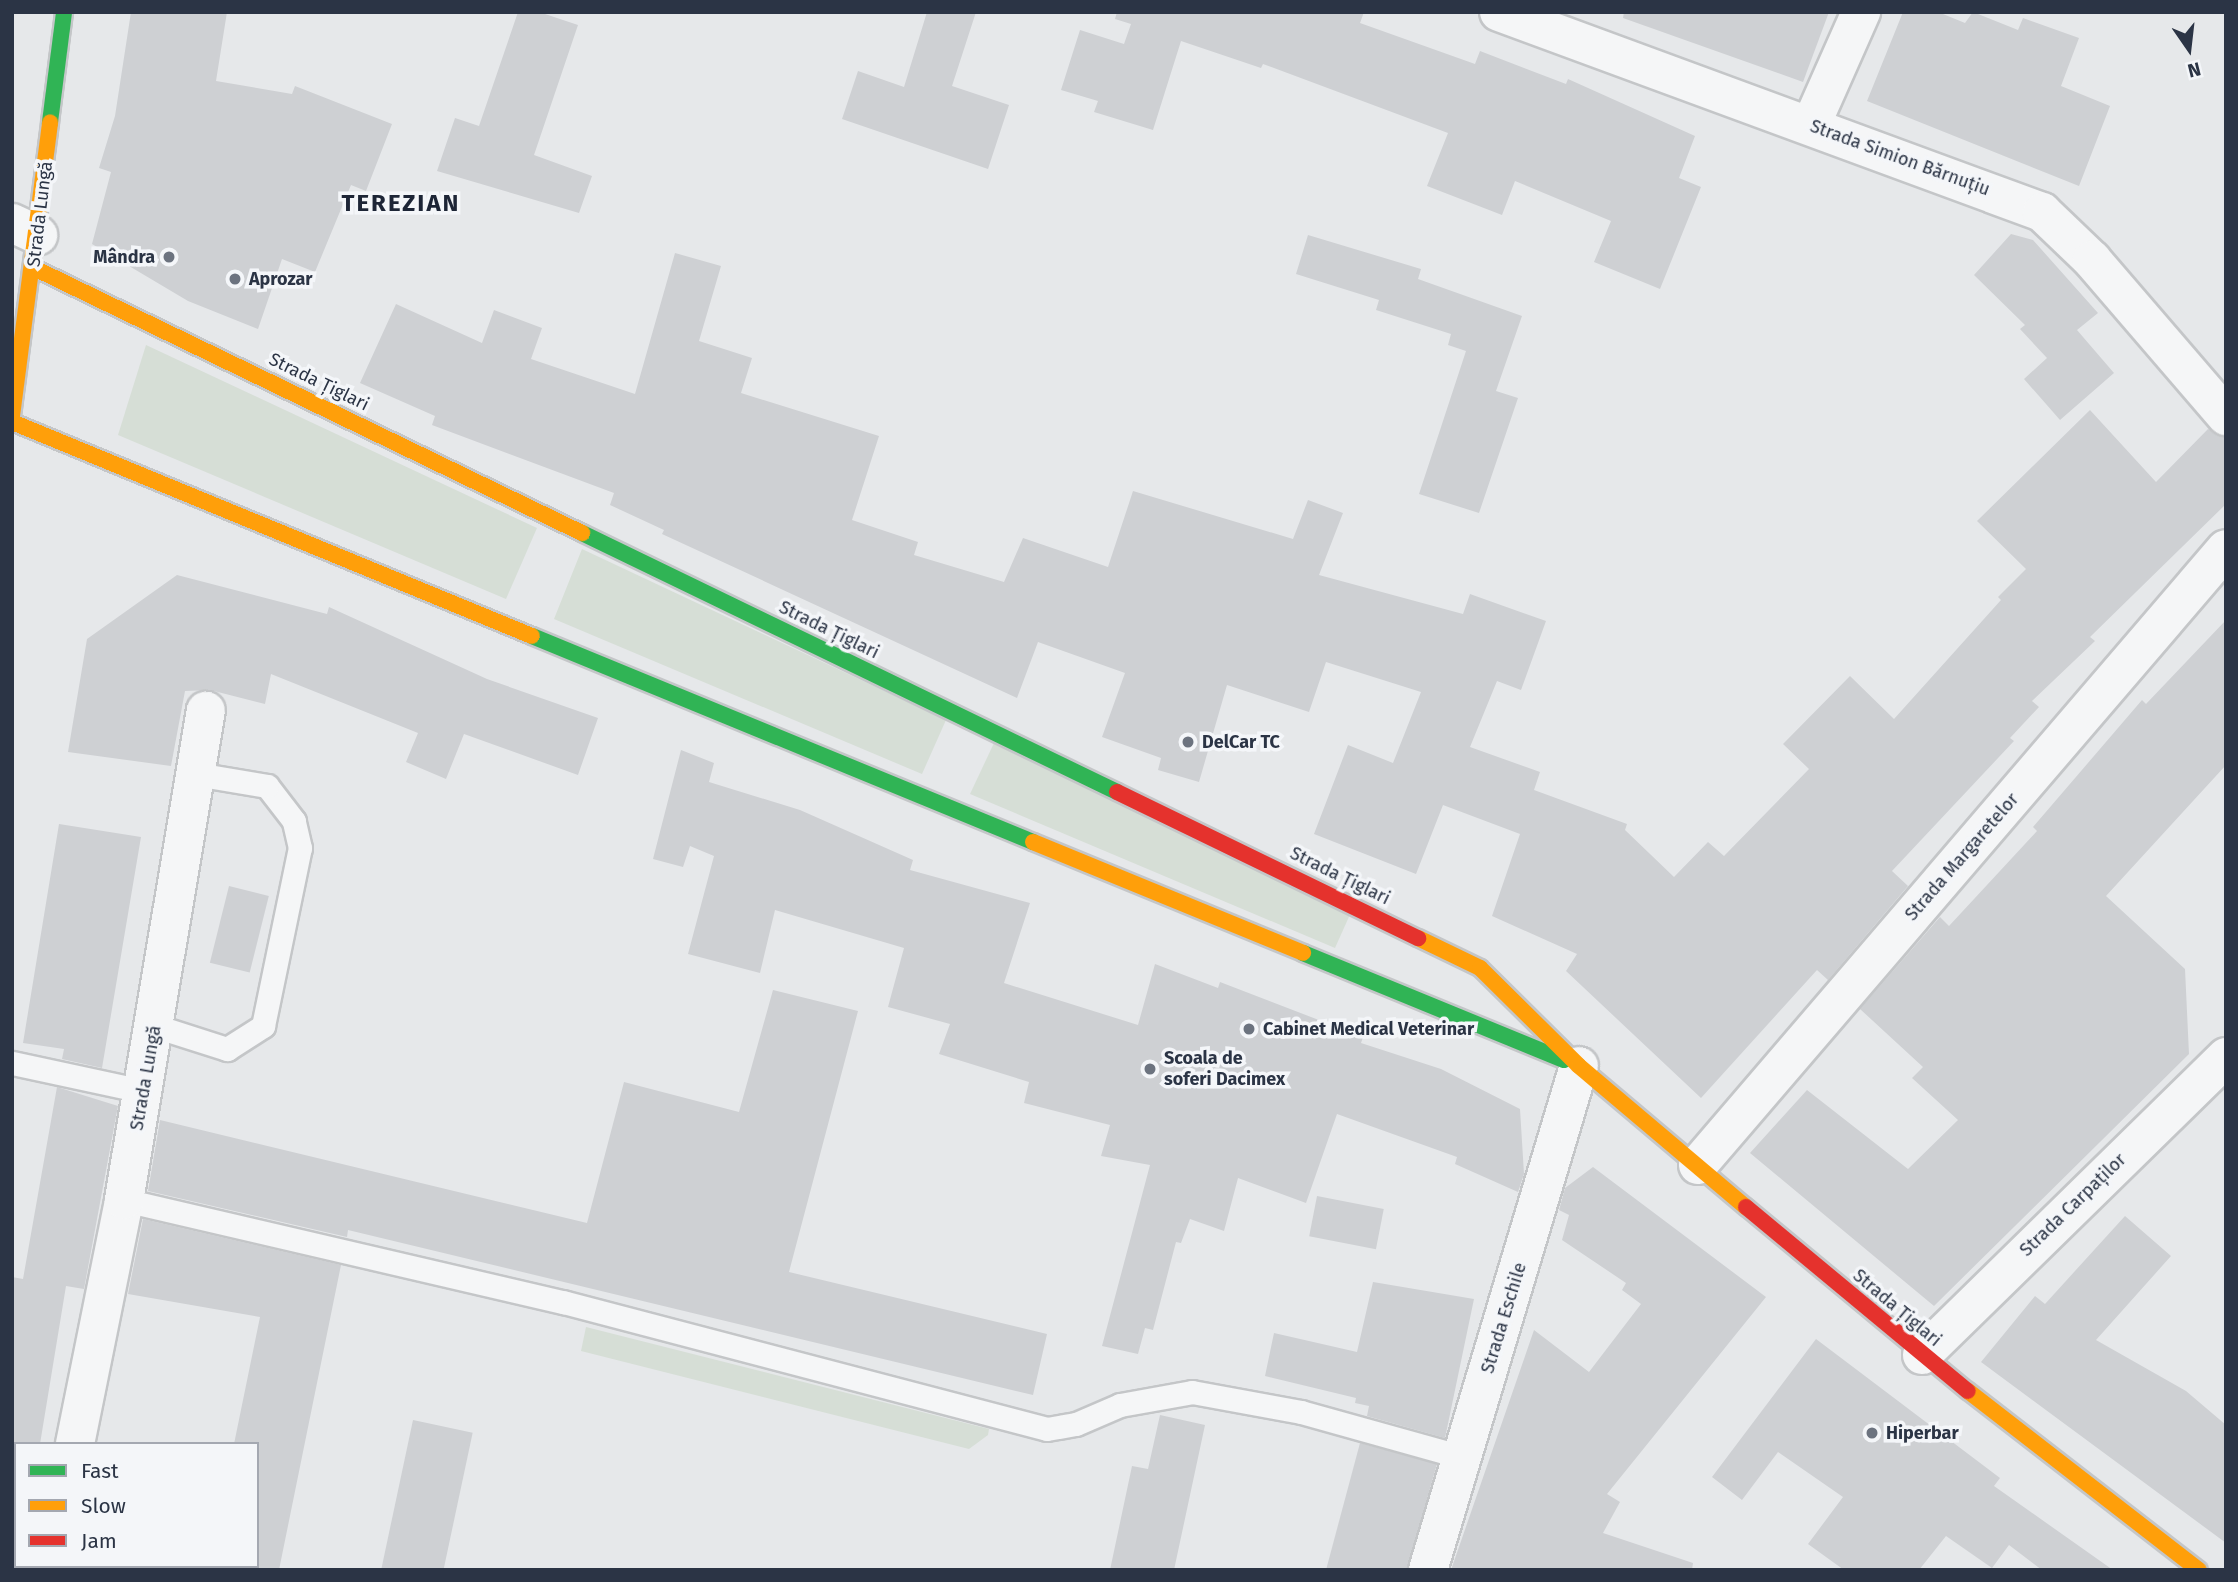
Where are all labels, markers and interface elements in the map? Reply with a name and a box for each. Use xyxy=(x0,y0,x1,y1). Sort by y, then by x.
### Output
north arrow xyxy=(2154,14,2224,84)
text: N xyxy=(2185,57,2203,83)
street label: Strada Simion Bărnuțiu xyxy=(1807,115,1993,201)
street label: Strada Lungă xyxy=(23,160,57,268)
district label: TEREZIAN xyxy=(343,190,459,218)
place label: Mândra xyxy=(93,246,155,268)
marker: Mândra xyxy=(161,249,177,265)
place label: Aprozar xyxy=(249,268,312,290)
marker: Aprozar xyxy=(227,271,243,287)
street label: Strada Țiglari xyxy=(266,349,372,415)
street label: Strada Țiglari xyxy=(776,597,882,663)
place label: DelCar TC xyxy=(1202,731,1280,753)
marker: DelCar TC xyxy=(1180,734,1196,750)
street label: Strada Margaretelor xyxy=(1901,789,2023,925)
street label: Strada Țiglari xyxy=(1287,843,1393,909)
place label: Cabinet Medical Veterinar xyxy=(1263,1018,1474,1040)
marker: Cabinet Medical Veterinar xyxy=(1241,1021,1257,1037)
street label: Strada Lungă xyxy=(126,1024,166,1132)
place label: Scoala de soferi Dacimex xyxy=(1164,1048,1285,1090)
marker: Scoala de soferi Dacimex xyxy=(1142,1061,1158,1077)
street label: Strada Carpaților xyxy=(2016,1149,2130,1261)
street label: Strada Eschile xyxy=(1477,1260,1531,1376)
street label: Strada Țiglari xyxy=(1849,1265,1945,1351)
place label: Hiperbar xyxy=(1886,1422,1959,1444)
marker: Hiperbar xyxy=(1864,1425,1880,1441)
legend xyxy=(14,1442,259,1568)
text: Fast xyxy=(81,1458,119,1484)
text: Slow xyxy=(81,1493,126,1519)
text: Jam xyxy=(81,1528,117,1554)

